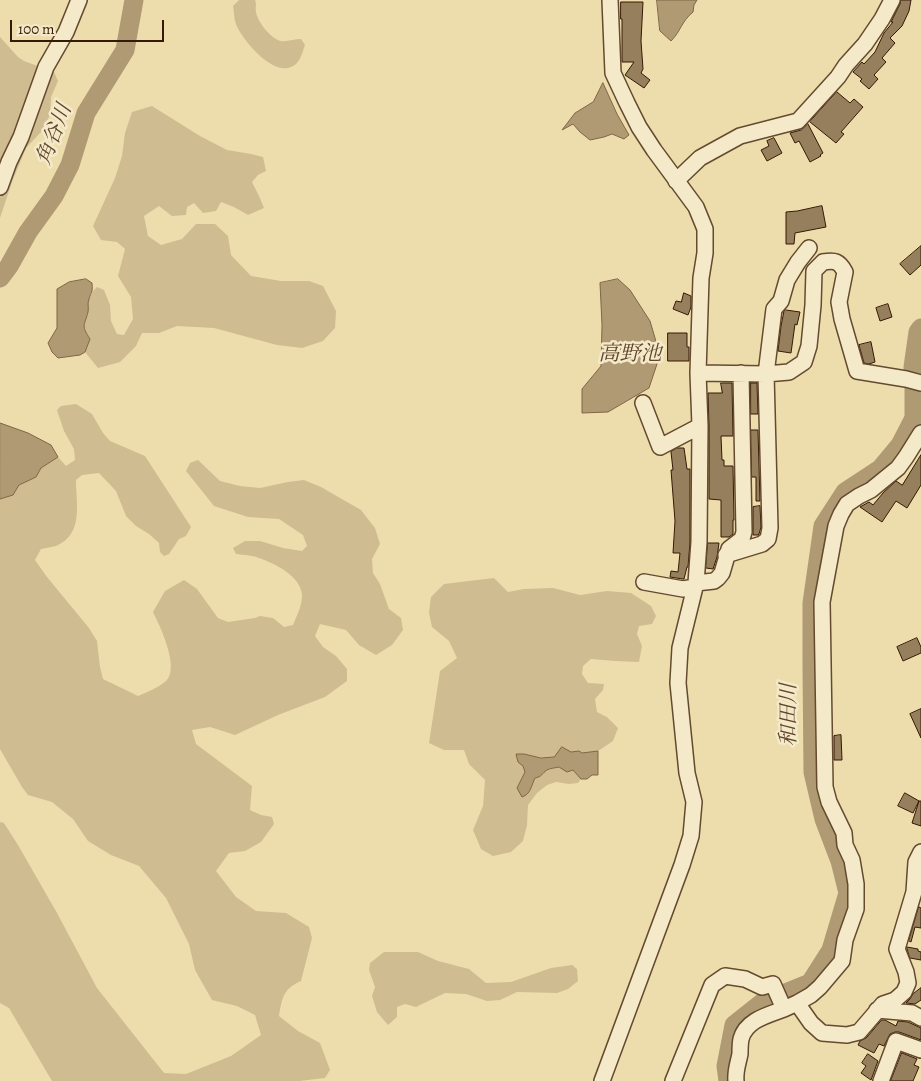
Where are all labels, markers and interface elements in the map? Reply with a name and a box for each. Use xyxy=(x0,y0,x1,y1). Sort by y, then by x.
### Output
scale bar xyxy=(12,10,166,42)
text: 100 m xyxy=(18,19,55,39)
water label: 角谷川 xyxy=(32,101,78,169)
water label: 高野池 xyxy=(599,342,661,368)
water label: 和田川 xyxy=(777,684,803,746)

